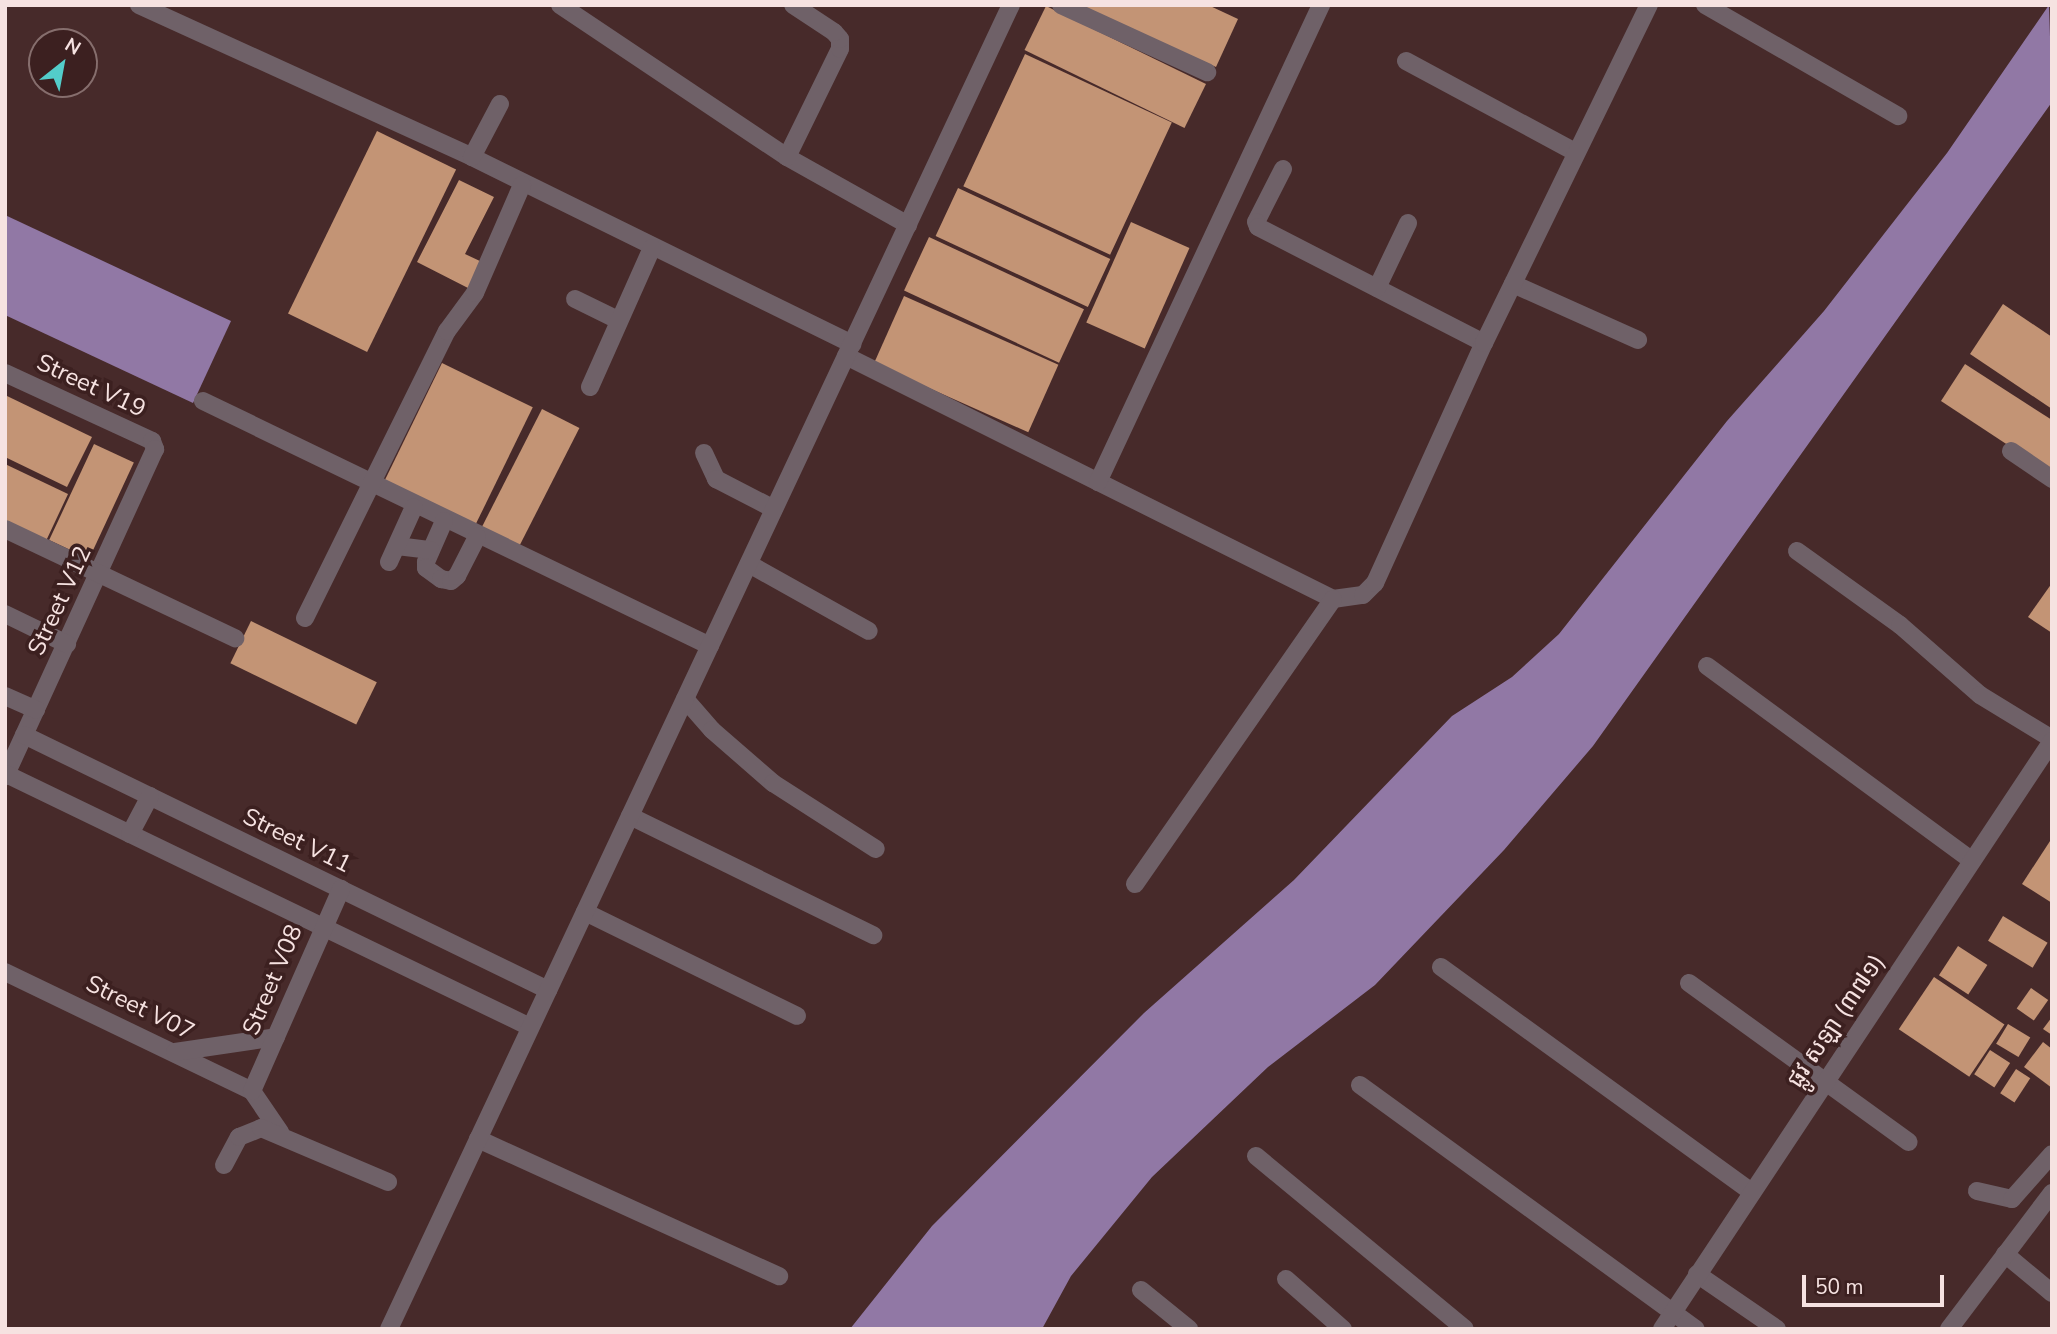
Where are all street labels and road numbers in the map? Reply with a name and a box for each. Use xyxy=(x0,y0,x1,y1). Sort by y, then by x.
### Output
street label: Street V19 xyxy=(32,348,150,424)
street label: Street V12 xyxy=(22,542,98,660)
street label: Street V11 xyxy=(238,802,356,880)
street label: Street V08 xyxy=(237,921,309,1039)
street label: ផ្លូវ សឡា (៣៧១) xyxy=(1781,949,1891,1093)
street label: Street V07 xyxy=(81,969,199,1047)

